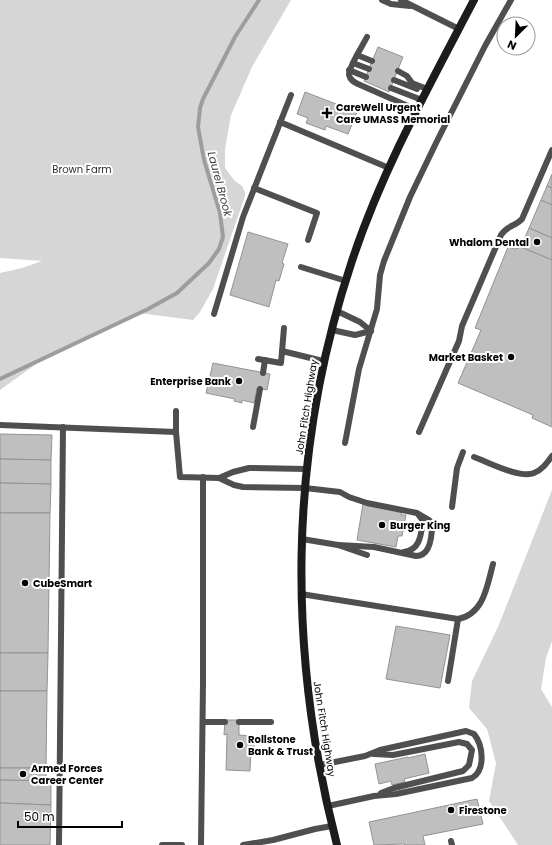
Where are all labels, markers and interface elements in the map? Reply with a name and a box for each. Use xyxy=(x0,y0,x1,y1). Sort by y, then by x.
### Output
north arrow xyxy=(496,16,536,56)
text: N xyxy=(505,36,519,54)
place label: CareWell Urgent Care UMASS Memorial xyxy=(336,100,450,127)
marker: CareWell Urgent Care UMASS Memorial xyxy=(321,107,333,119)
water label: Laurel Brook xyxy=(204,150,237,220)
park label: Brown Farm xyxy=(52,162,112,177)
place label: Whalom Dental xyxy=(449,235,529,250)
marker: Whalom Dental xyxy=(532,237,542,247)
place label: Market Basket xyxy=(429,350,503,365)
marker: Market Basket xyxy=(506,352,516,362)
street label: John Fitch Highway xyxy=(292,358,322,456)
place label: Enterprise Bank xyxy=(150,374,232,389)
marker: Enterprise Bank xyxy=(234,376,244,386)
place label: Burger King xyxy=(390,518,451,533)
marker: Burger King xyxy=(377,520,387,530)
place label: CubeSmart xyxy=(33,576,92,591)
marker: CubeSmart xyxy=(20,578,30,588)
street label: John Fitch Highway xyxy=(310,680,340,778)
place label: Rollstone Bank & Trust xyxy=(248,732,313,759)
marker: Rollstone Bank & Trust xyxy=(235,740,245,750)
place label: Armed Forces Career Center xyxy=(31,761,104,788)
marker: Armed Forces Career Center xyxy=(18,769,28,779)
scale bar xyxy=(18,803,122,829)
place label: Firestone xyxy=(459,803,507,818)
marker: Firestone xyxy=(446,805,456,815)
text: 50 m xyxy=(24,808,55,825)

